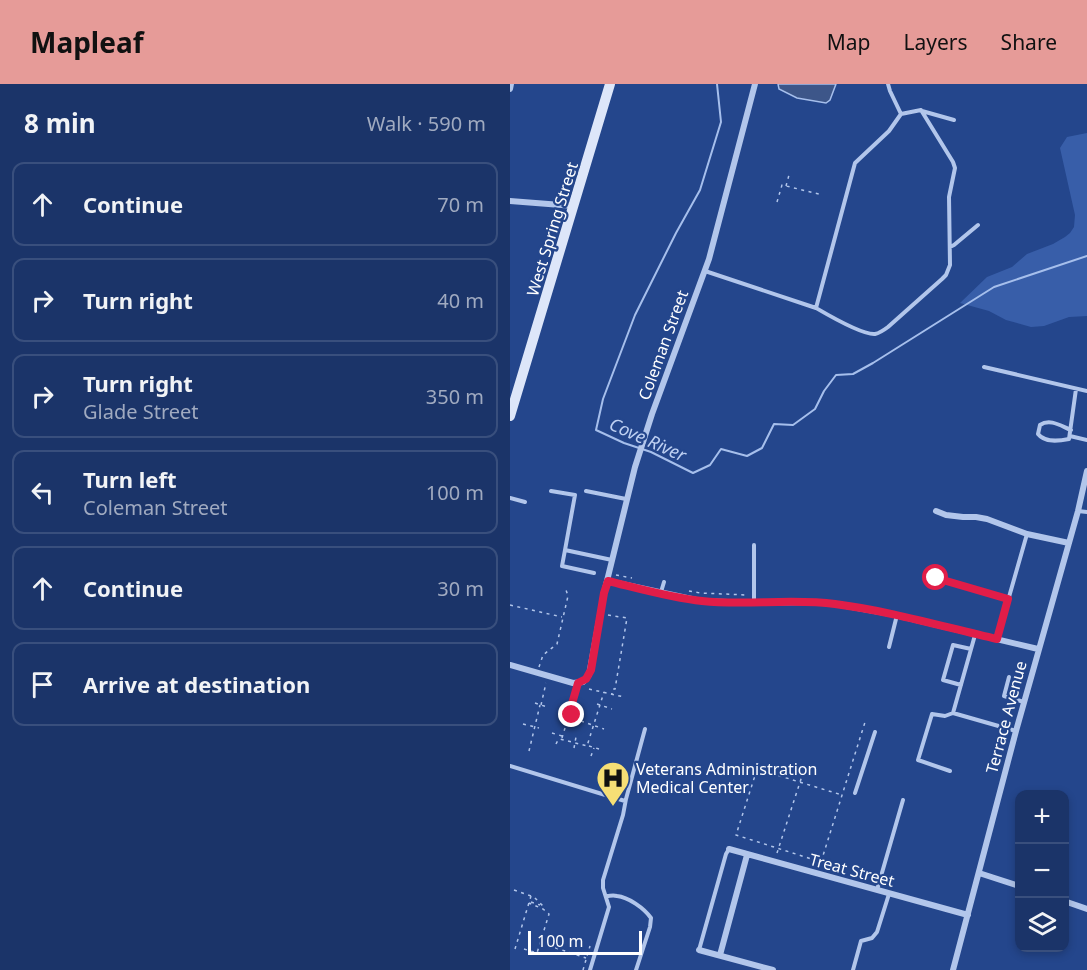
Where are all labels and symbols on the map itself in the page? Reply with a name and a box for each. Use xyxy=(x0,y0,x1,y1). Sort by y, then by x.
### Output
street label: West Spring Street xyxy=(521,159,583,299)
street label: Coleman Street xyxy=(633,287,693,403)
water label: Cove River xyxy=(606,411,691,467)
route start xyxy=(922,564,948,590)
street label: Terrace Avenue xyxy=(980,658,1032,776)
route end xyxy=(558,701,584,727)
place label: Veterans Administration Medical Center xyxy=(636,758,817,798)
hospital icon: Veterans Administration Medical Center xyxy=(595,760,631,807)
street label: Treat Street xyxy=(807,848,897,892)
scale bar xyxy=(528,928,642,956)

